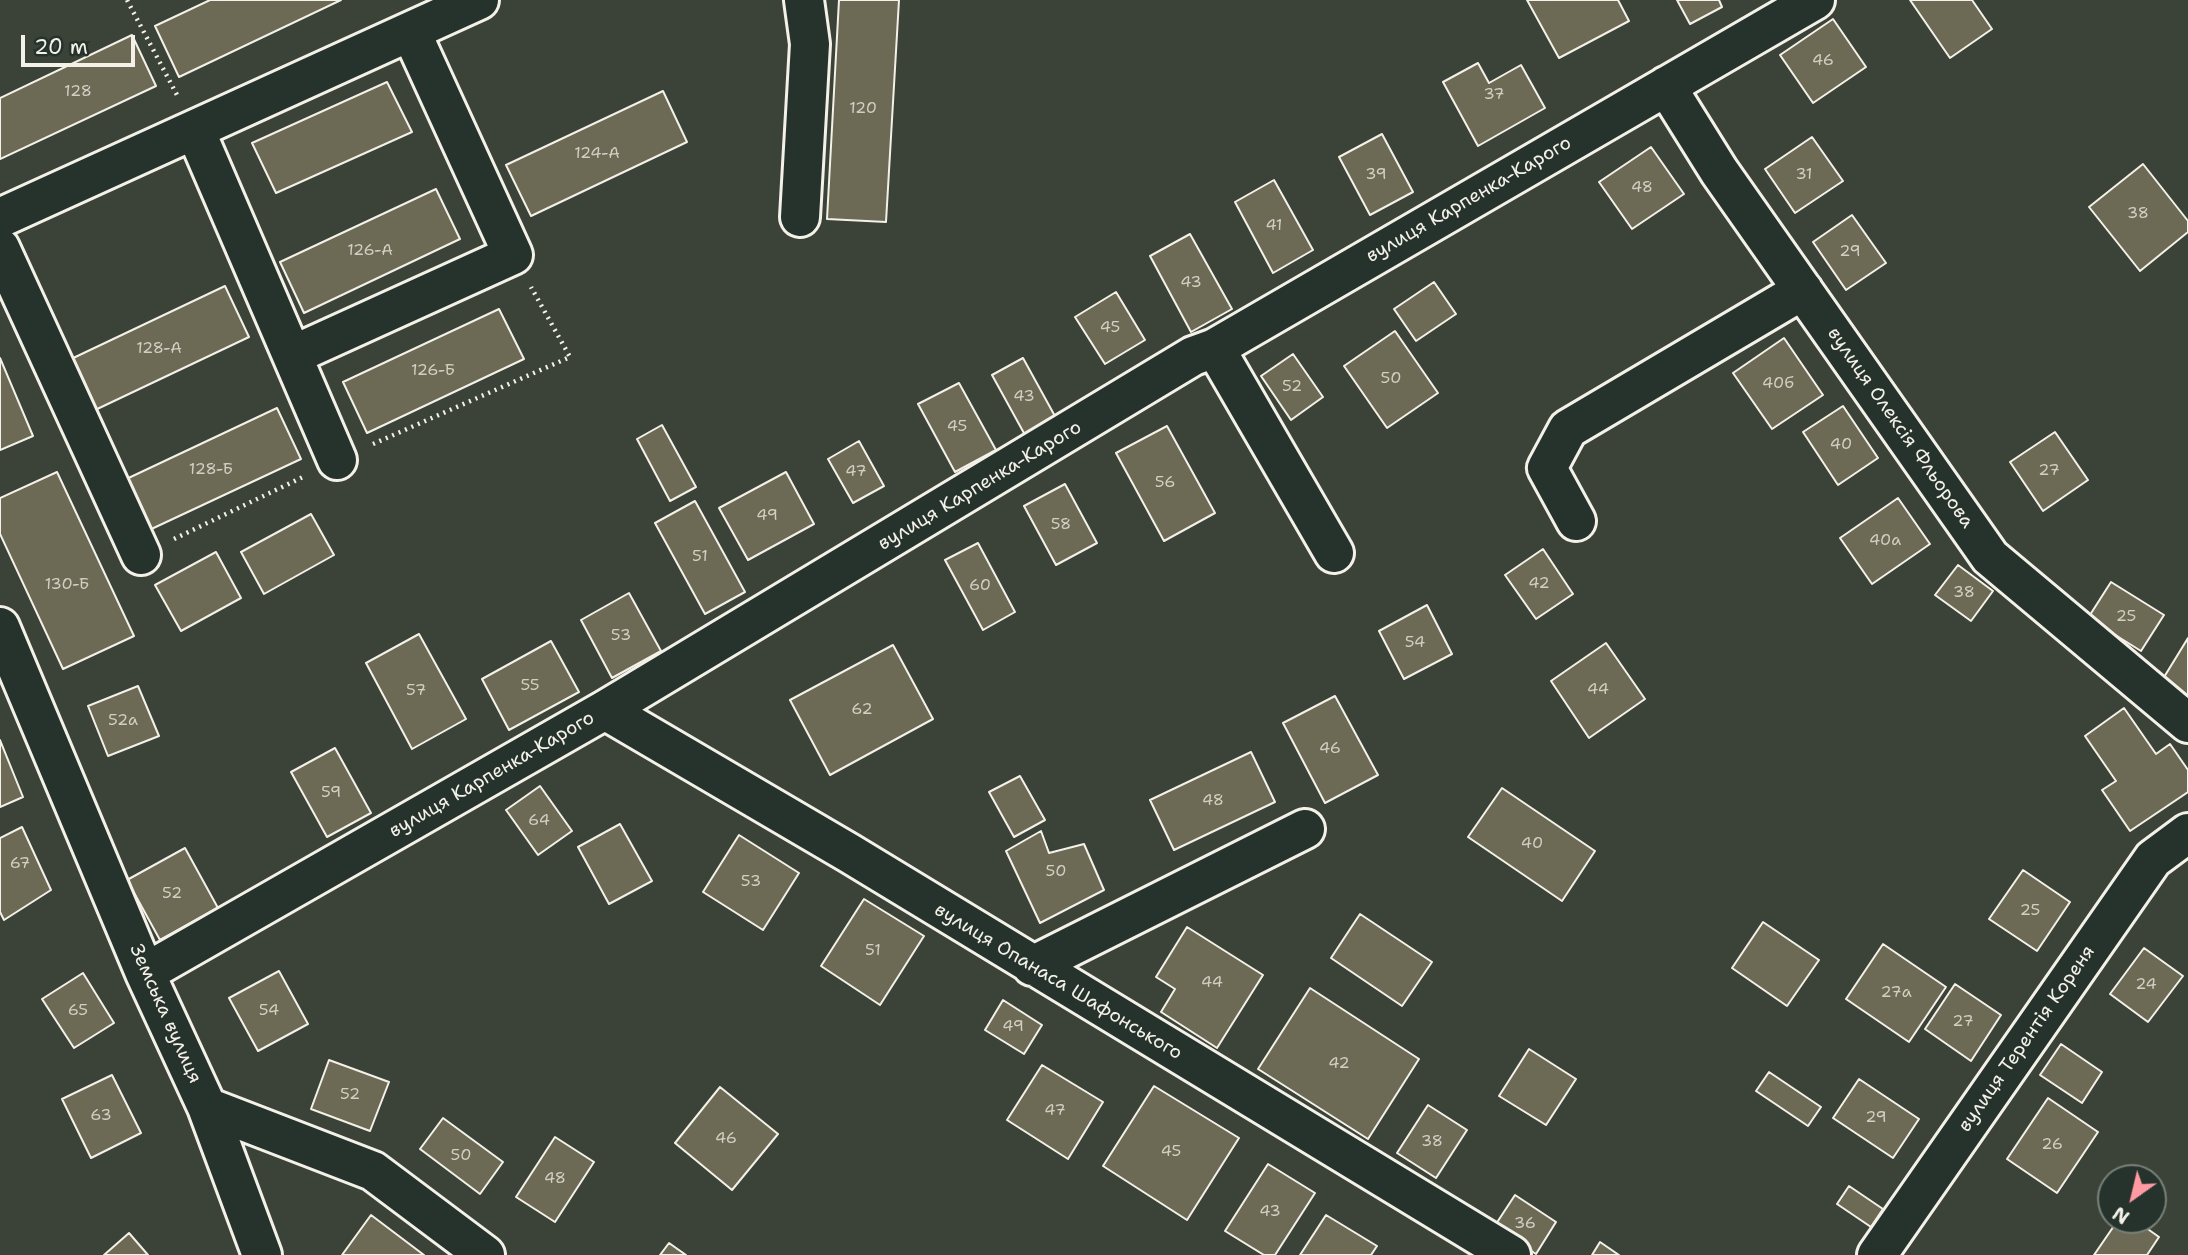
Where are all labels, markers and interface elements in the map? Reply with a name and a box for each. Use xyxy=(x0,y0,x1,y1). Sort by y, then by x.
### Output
scale bar xyxy=(24,21,138,65)
text: 20 m xyxy=(34,33,88,61)
house number: 46 xyxy=(1812,51,1834,71)
house number: 128 xyxy=(64,82,92,102)
house number: 37 xyxy=(1483,85,1505,105)
house number: 120 xyxy=(849,99,877,119)
street label: вулиця Карпенка-Карого xyxy=(1362,132,1576,268)
house number: 124-А xyxy=(574,144,620,164)
house number: 39 xyxy=(1365,165,1387,185)
house number: 31 xyxy=(1795,165,1813,185)
house number: 48 xyxy=(1631,178,1653,198)
house number: 38 xyxy=(2127,204,2149,224)
house number: 41 xyxy=(1265,216,1283,236)
house number: 126-А xyxy=(347,241,393,261)
house number: 29 xyxy=(1839,242,1861,262)
house number: 43 xyxy=(1180,273,1202,293)
house number: 45 xyxy=(1100,318,1120,338)
street label: вулиця Олексія Фльорова xyxy=(1822,323,1978,533)
house number: 128-А xyxy=(136,339,182,359)
house number: 126-Б xyxy=(411,361,455,381)
house number: 50 xyxy=(1381,369,1401,389)
house number: 40б xyxy=(1762,374,1794,394)
house number: 52 xyxy=(1282,377,1302,397)
house number: 43 xyxy=(1013,387,1035,407)
street label: вулиця Карпенка-Карого xyxy=(874,416,1086,556)
house number: 45 xyxy=(947,417,967,437)
house number: 40 xyxy=(1830,435,1852,455)
house number: 128-Б xyxy=(189,460,233,480)
house number: 27 xyxy=(2038,461,2060,481)
house number: 47 xyxy=(845,462,867,482)
house number: 56 xyxy=(1155,473,1175,493)
house number: 49 xyxy=(756,506,778,526)
house number: 58 xyxy=(1051,515,1071,535)
house number: 40а xyxy=(1869,531,1901,551)
house number: 51 xyxy=(692,547,708,567)
house number: 42 xyxy=(1528,574,1550,594)
house number: 130-Б xyxy=(45,575,89,595)
house number: 60 xyxy=(969,576,991,596)
house number: 38 xyxy=(1953,583,1975,603)
house number: 25 xyxy=(2116,607,2136,627)
house number: 53 xyxy=(611,626,631,646)
house number: 54 xyxy=(1405,633,1425,653)
house number: 55 xyxy=(520,676,540,696)
house number: 44 xyxy=(1587,680,1609,700)
house number: 57 xyxy=(406,681,426,701)
house number: 62 xyxy=(851,700,873,720)
street label: вулиця Карпенка-Карого xyxy=(385,707,599,843)
house number: 52а xyxy=(108,711,138,731)
house number: 46 xyxy=(1319,739,1341,759)
house number: 59 xyxy=(321,783,341,803)
house number: 48 xyxy=(1202,791,1224,811)
house number: 64 xyxy=(528,811,550,831)
house number: 40 xyxy=(1521,834,1543,854)
house number: 67 xyxy=(10,854,30,874)
house number: 50 xyxy=(1046,862,1066,882)
house number: 53 xyxy=(741,872,761,892)
house number: 52 xyxy=(162,884,182,904)
street label: вулиця Опанаса Шафонського xyxy=(930,899,1186,1065)
house number: 25 xyxy=(2020,901,2040,921)
street label: Земська вулиця xyxy=(124,941,206,1087)
house number: 51 xyxy=(865,941,881,961)
street label: вулиця Терентія Кореня xyxy=(1954,941,2100,1137)
house number: 44 xyxy=(1201,973,1223,993)
house number: 24 xyxy=(2135,975,2157,995)
house number: 27а xyxy=(1880,983,1912,1003)
house number: 65 xyxy=(68,1001,88,1021)
house number: 54 xyxy=(259,1001,279,1021)
house number: 27 xyxy=(1952,1012,1974,1032)
house number: 49 xyxy=(1002,1017,1024,1037)
house number: 42 xyxy=(1328,1054,1350,1074)
house number: 52 xyxy=(340,1085,360,1105)
house number: 47 xyxy=(1044,1101,1066,1121)
house number: 63 xyxy=(90,1106,112,1126)
house number: 29 xyxy=(1865,1108,1887,1128)
house number: 46 xyxy=(715,1129,737,1149)
house number: 38 xyxy=(1421,1132,1443,1152)
house number: 26 xyxy=(2041,1135,2063,1155)
house number: 45 xyxy=(1161,1142,1181,1162)
house number: 50 xyxy=(451,1146,471,1166)
north arrow xyxy=(2097,1164,2167,1234)
house number: 48 xyxy=(544,1169,566,1189)
text: N xyxy=(2108,1201,2134,1230)
house number: 43 xyxy=(1259,1202,1281,1222)
house number: 36 xyxy=(1514,1214,1536,1234)

